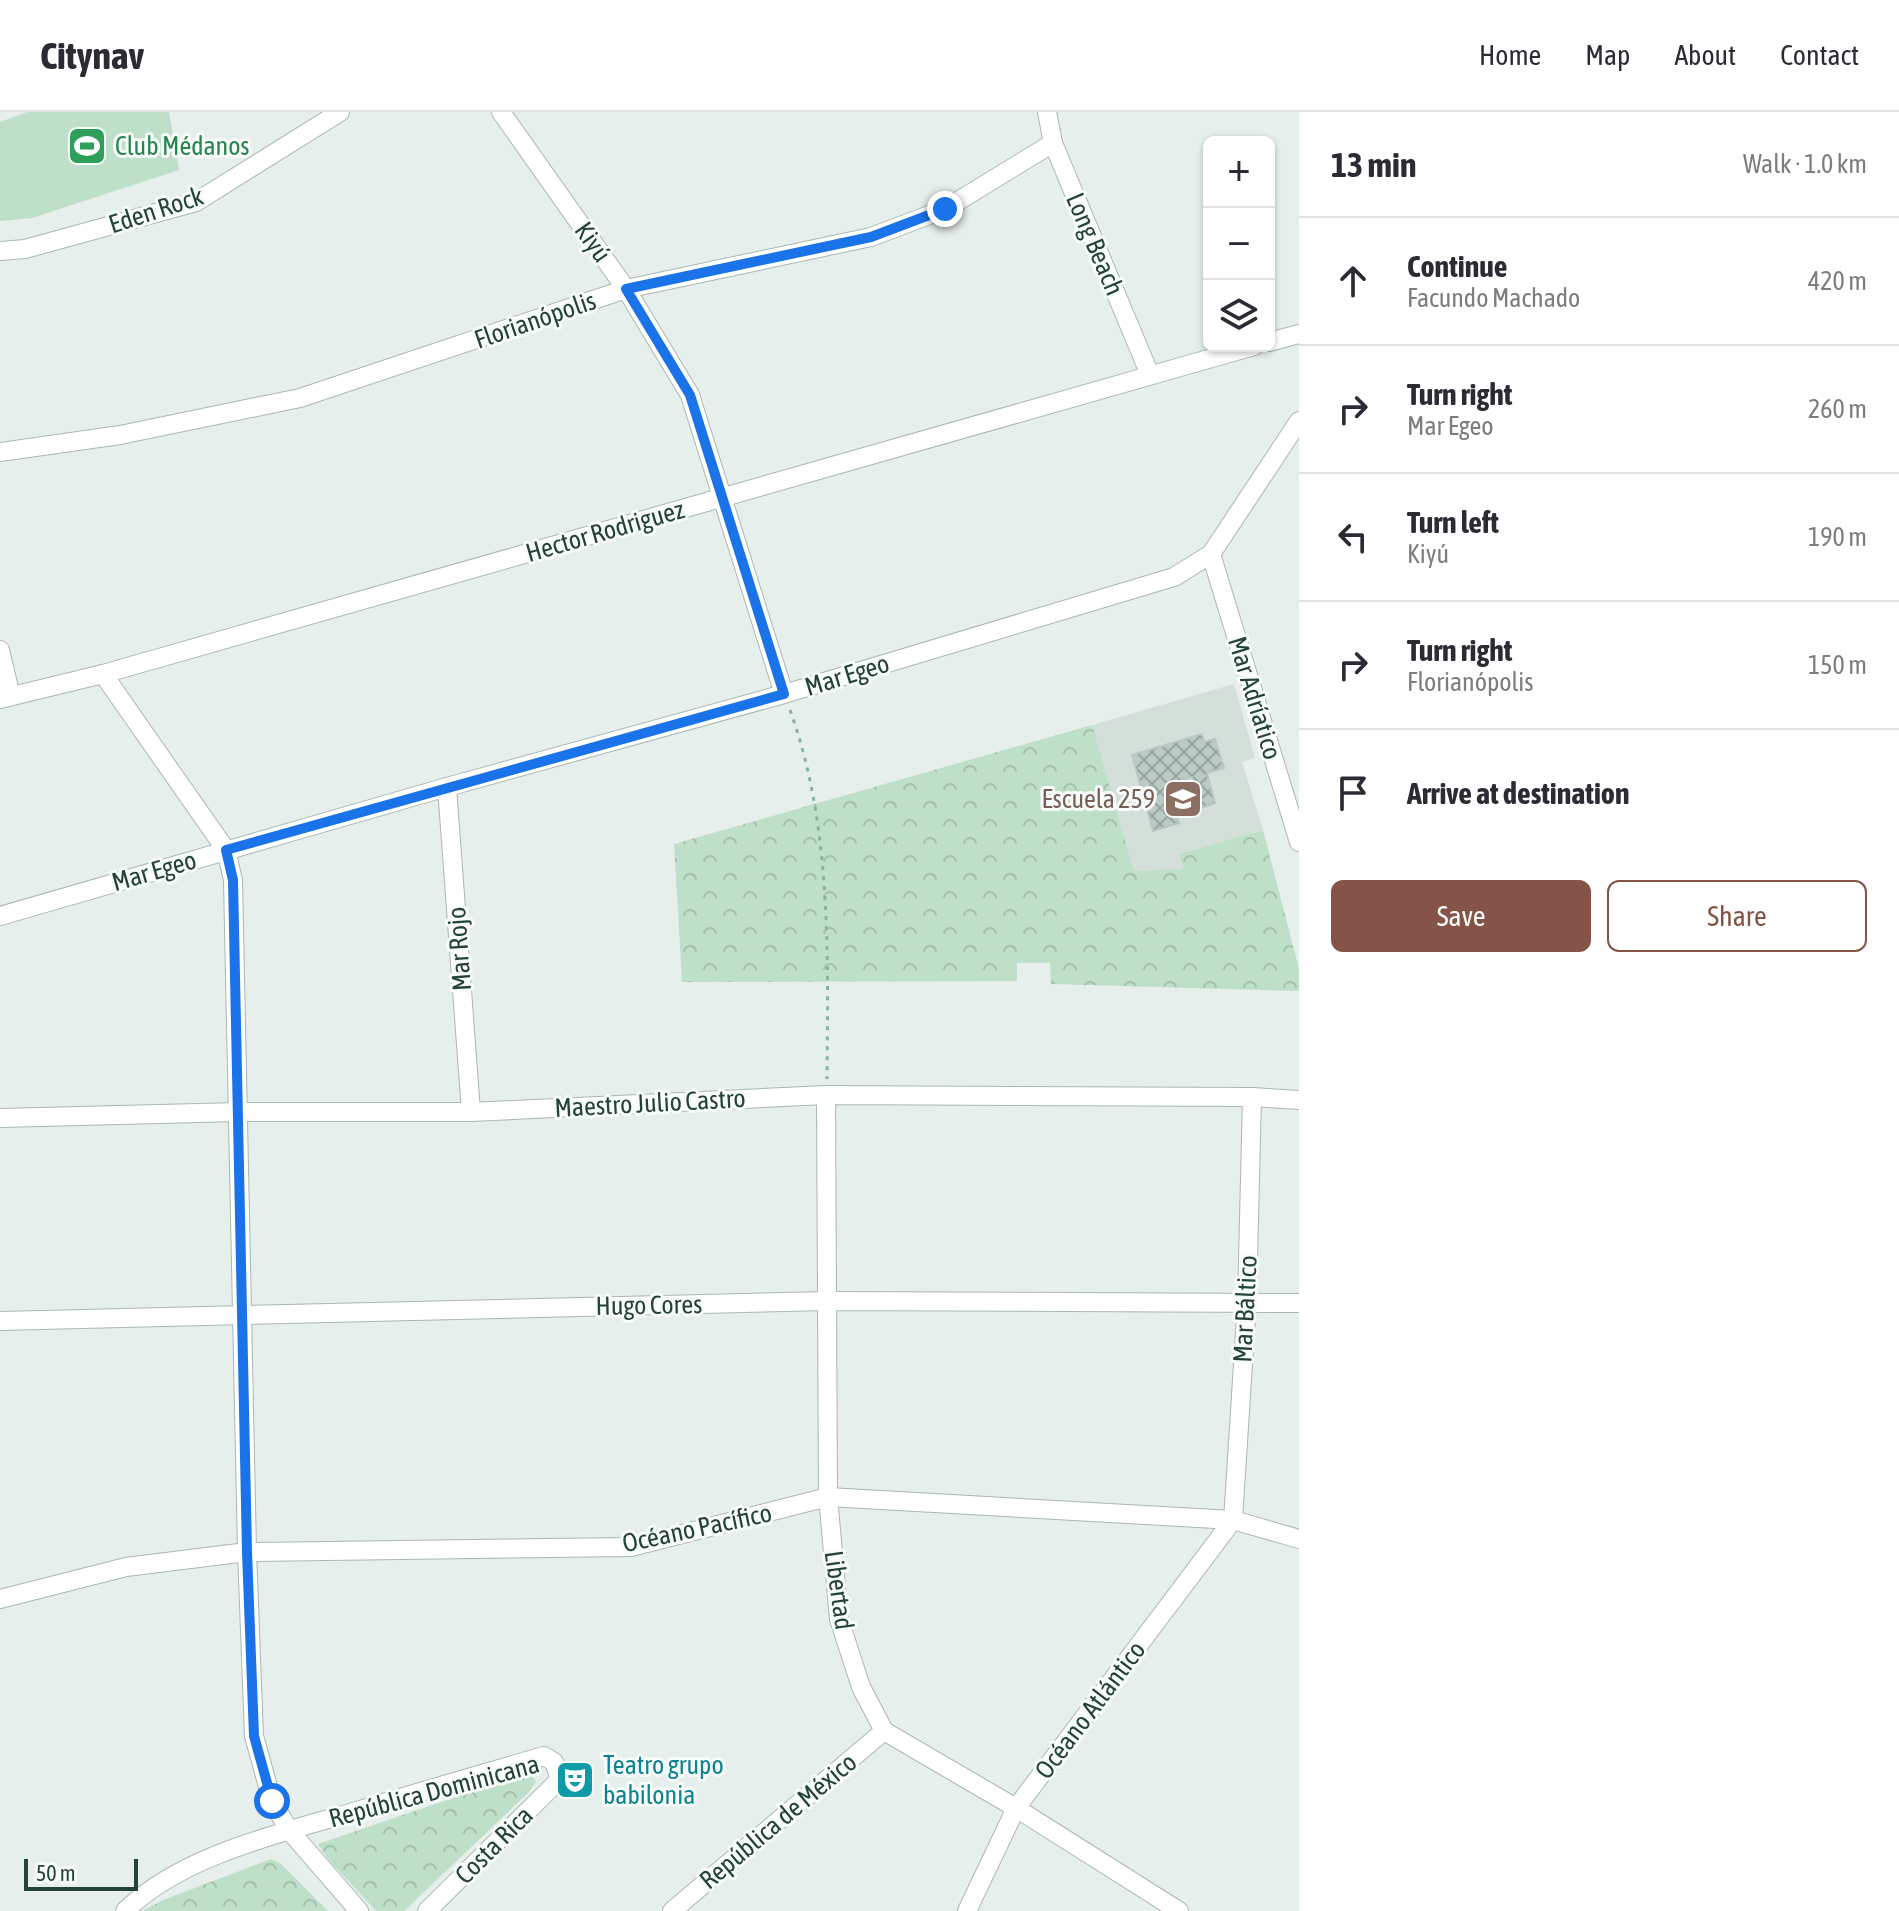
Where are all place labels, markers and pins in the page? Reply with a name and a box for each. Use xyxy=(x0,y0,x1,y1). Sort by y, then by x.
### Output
sports icon: Club Médanos xyxy=(66,125,108,167)
place label: Club Médanos xyxy=(115,131,250,161)
school or university icon: Escuela 259 xyxy=(1162,778,1204,820)
place label: Escuela 259 xyxy=(1042,784,1155,814)
place label: Teatro grupo babilonia xyxy=(603,1750,724,1810)
theatre icon: Teatro grupo babilonia xyxy=(554,1759,596,1801)

